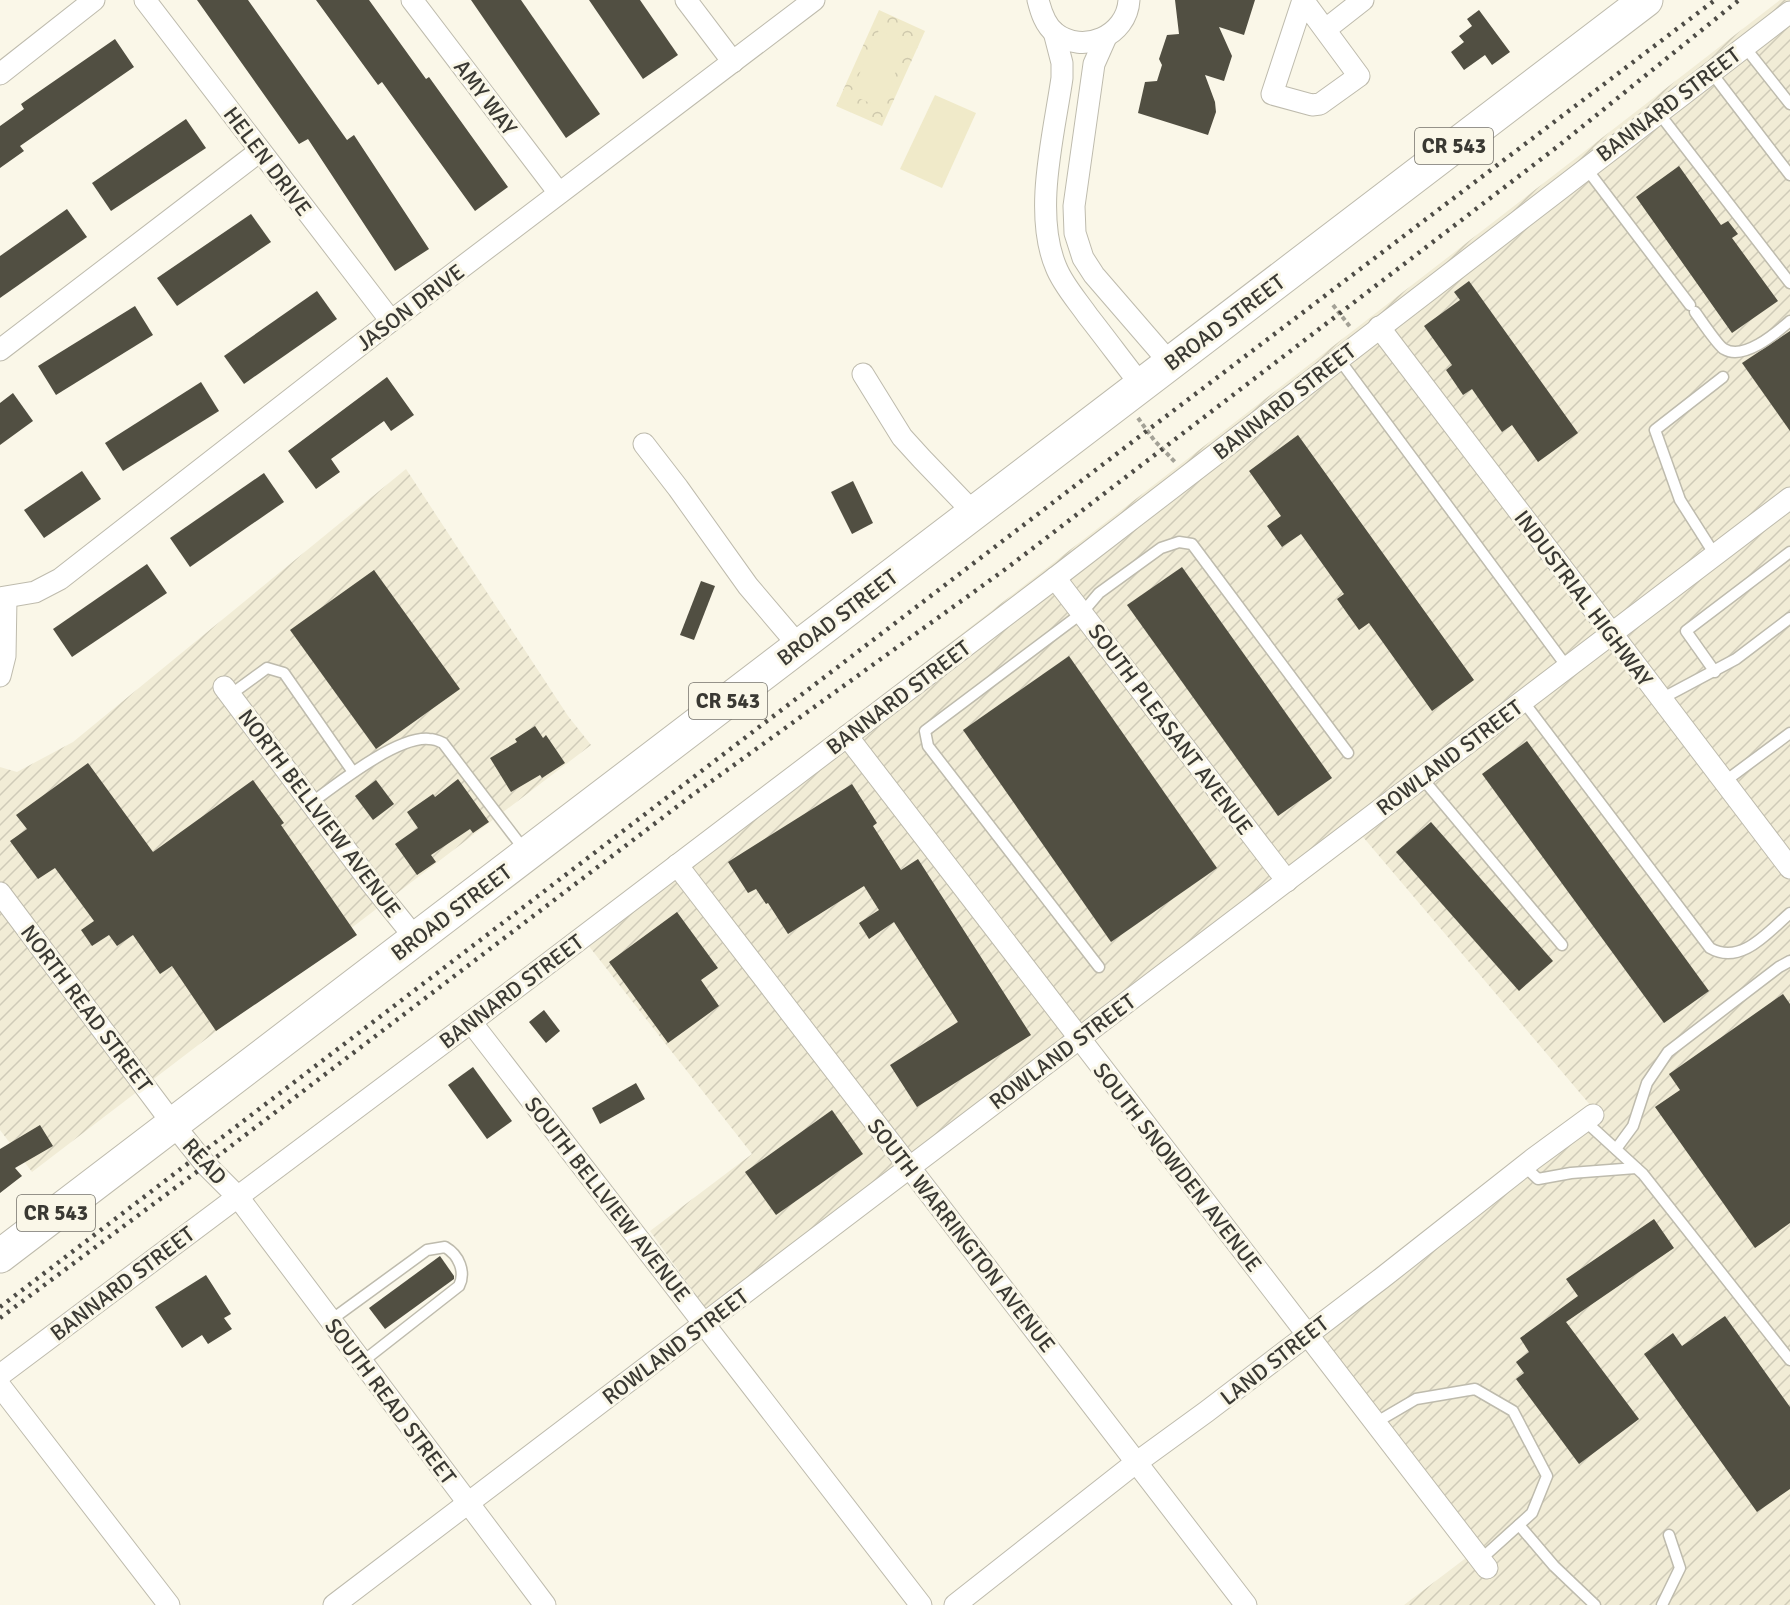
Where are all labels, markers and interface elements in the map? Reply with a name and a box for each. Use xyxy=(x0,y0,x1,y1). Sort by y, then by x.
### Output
street label: BANNARD STREET xyxy=(1591,41,1746,167)
street label: AMY WAY xyxy=(448,54,523,141)
street label: HELEN DRIVE xyxy=(218,101,317,221)
road number: CR 543 xyxy=(1415,128,1493,164)
street label: JASON DRIVE xyxy=(351,258,470,357)
street label: BROAD STREET xyxy=(1159,268,1290,377)
street label: BANNARD STREET xyxy=(1208,337,1361,466)
street label: INDUSTRIAL HIGHWAY xyxy=(1508,505,1659,692)
street label: BROAD STREET xyxy=(772,563,903,672)
street label: SOUTH PLEASANT AVENUE xyxy=(1082,618,1259,840)
street label: BANNARD STREET xyxy=(821,634,976,760)
road number: CR 543 xyxy=(689,683,767,719)
street label: ROWLAND STREET xyxy=(1371,694,1528,821)
street label: NORTH BELLVIEW AVENUE xyxy=(232,704,407,923)
street label: BROAD STREET xyxy=(386,858,517,967)
street label: NORTH READ STREET xyxy=(15,919,158,1097)
street label: BANNARD STREET xyxy=(434,928,589,1054)
street label: ROWLAND STREET xyxy=(984,988,1141,1115)
street label: SOUTH SNOWDEN AVENUE xyxy=(1087,1057,1268,1277)
street label: SOUTH BELLVIEW AVENUE xyxy=(519,1091,696,1307)
street label: SOUTH WARRINGTON AVENUE xyxy=(862,1113,1061,1358)
street label: READ xyxy=(177,1132,233,1190)
road number: CR 543 xyxy=(17,1195,95,1231)
street label: BANNARD STREET xyxy=(45,1220,200,1346)
street label: ROWLAND STREET xyxy=(597,1283,754,1410)
street label: LAND STREET xyxy=(1215,1310,1334,1411)
street label: SOUTH READ STREET xyxy=(319,1313,462,1490)

